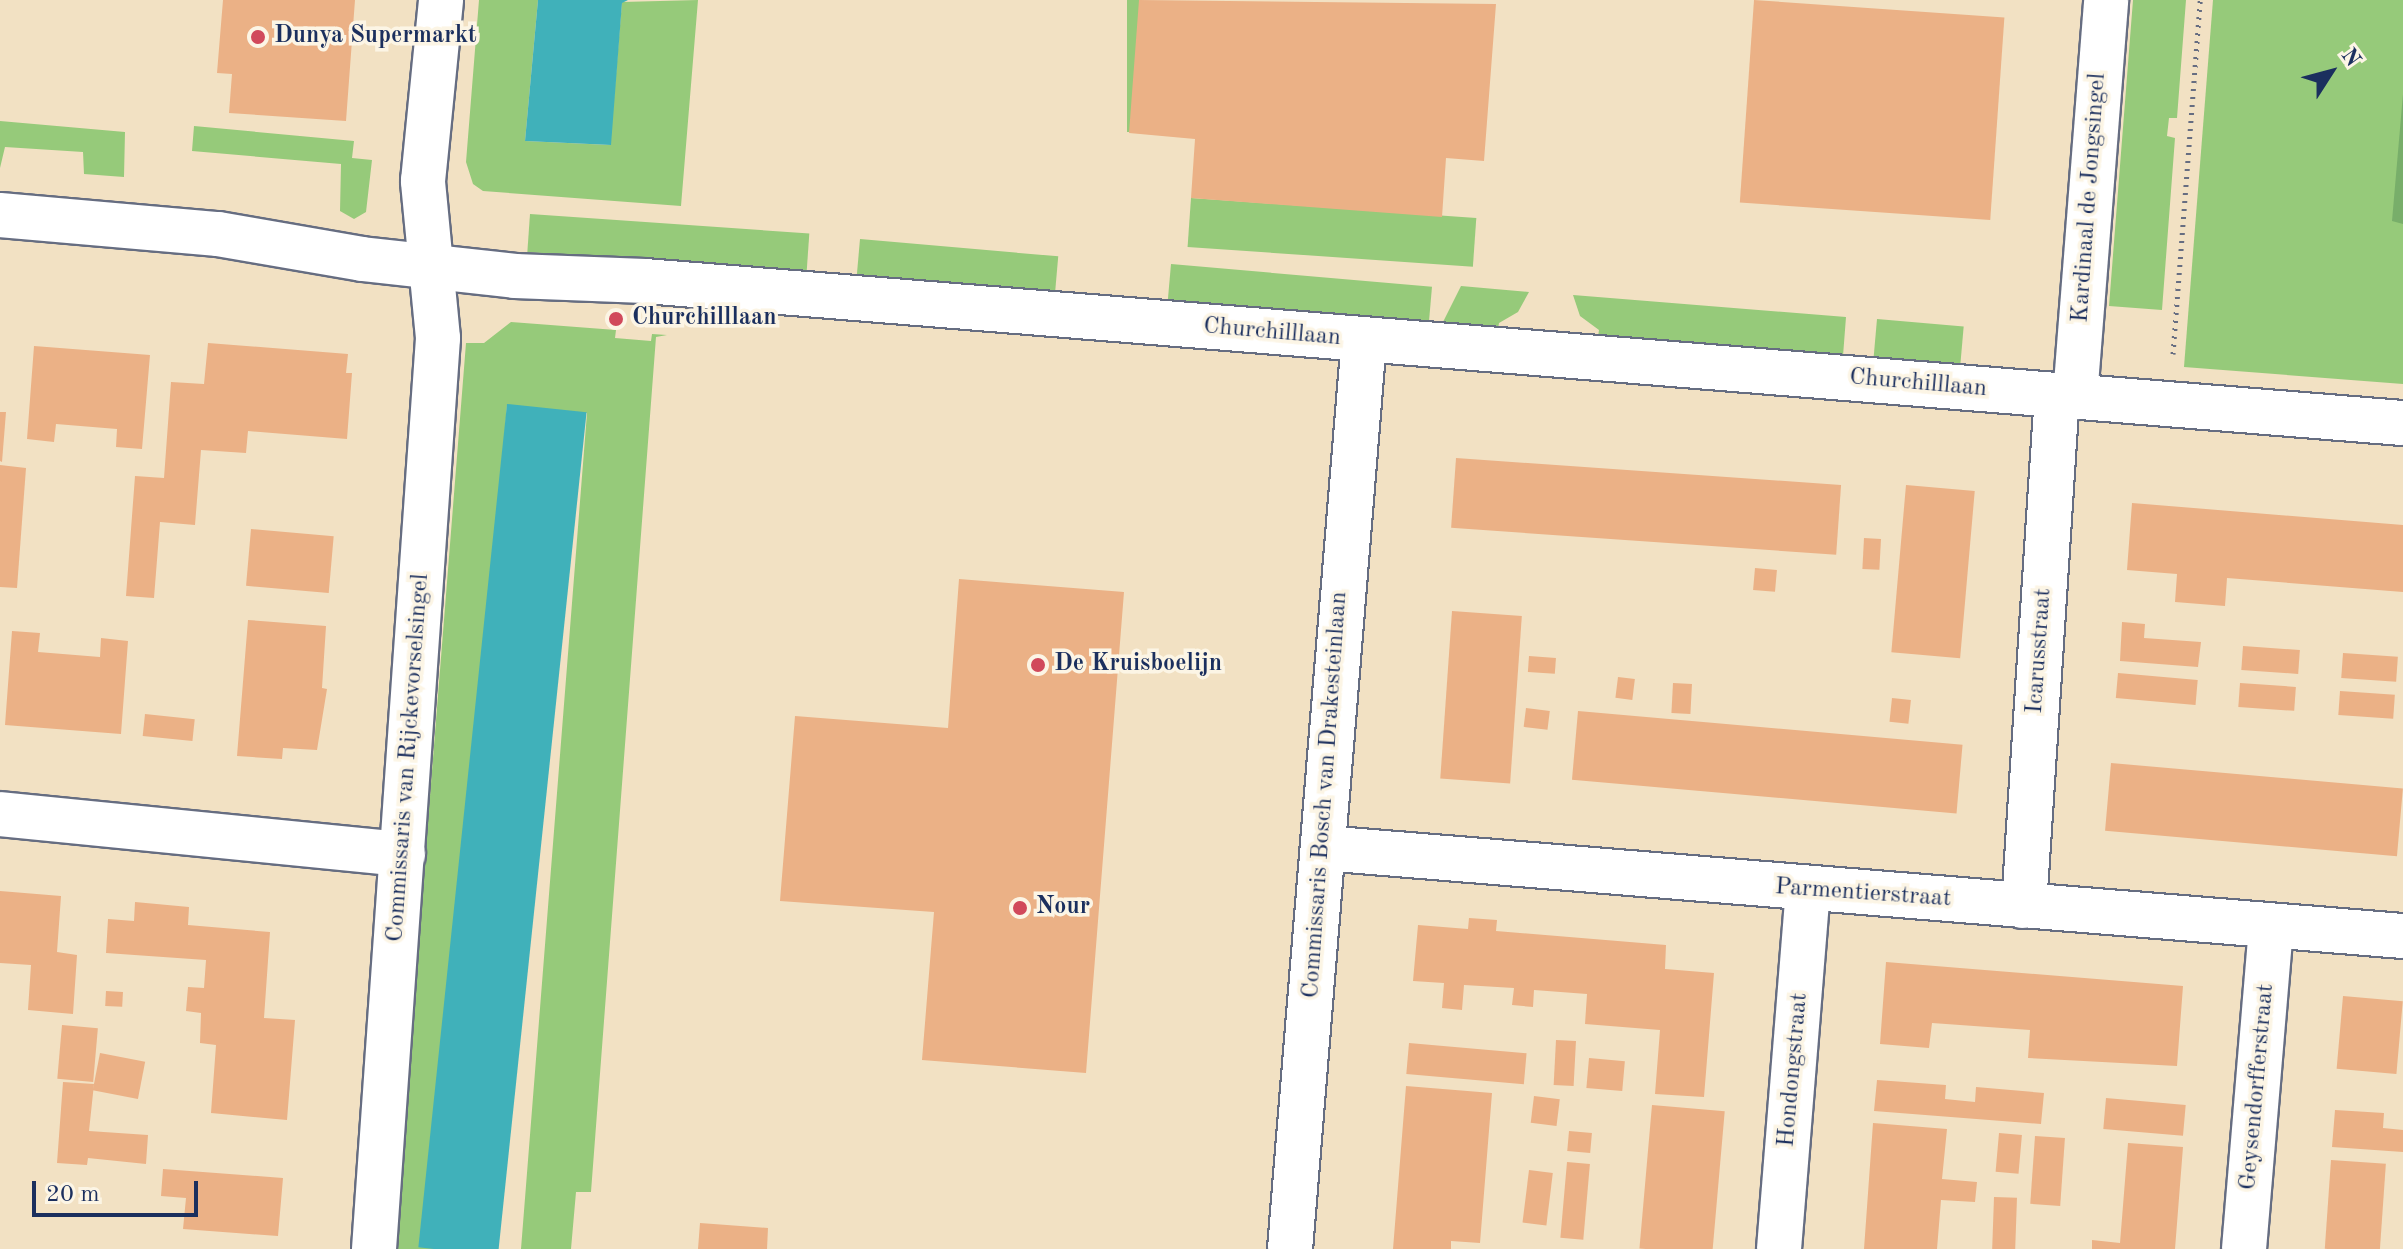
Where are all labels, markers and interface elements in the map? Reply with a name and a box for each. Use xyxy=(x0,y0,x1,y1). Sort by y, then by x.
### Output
place label: Dunya Supermarkt xyxy=(274,23,477,51)
marker: Dunya Supermarkt xyxy=(249,28,267,46)
north arrow xyxy=(2291,32,2371,112)
text: N xyxy=(2337,45,2364,71)
street label: Kardinaal de Jongsingel xyxy=(2067,72,2113,324)
place label: Churchilllaan xyxy=(632,305,777,333)
marker: Churchilllaan xyxy=(607,310,625,328)
street label: Churchilllaan xyxy=(1202,313,1342,353)
street label: Churchilllaan xyxy=(1848,364,1988,404)
street label: Commissaris van Rijckevorselsingel xyxy=(382,573,436,943)
street label: Icarusstraat xyxy=(2021,587,2059,715)
street label: Commissaris Bosch van Drakesteinlaan xyxy=(1297,591,1355,999)
place label: De Kruisboelijn xyxy=(1054,651,1222,679)
marker: De Kruisboelijn xyxy=(1029,656,1047,674)
street label: Parmentierstraat xyxy=(1774,873,1952,915)
place label: Nour xyxy=(1036,894,1090,922)
marker: Nour xyxy=(1011,899,1029,917)
street label: Geysendorfferstraat xyxy=(2235,983,2281,1191)
street label: Hondongstraat xyxy=(1773,992,1815,1148)
scale bar xyxy=(36,1165,202,1215)
text: 20 m xyxy=(46,1183,100,1207)

